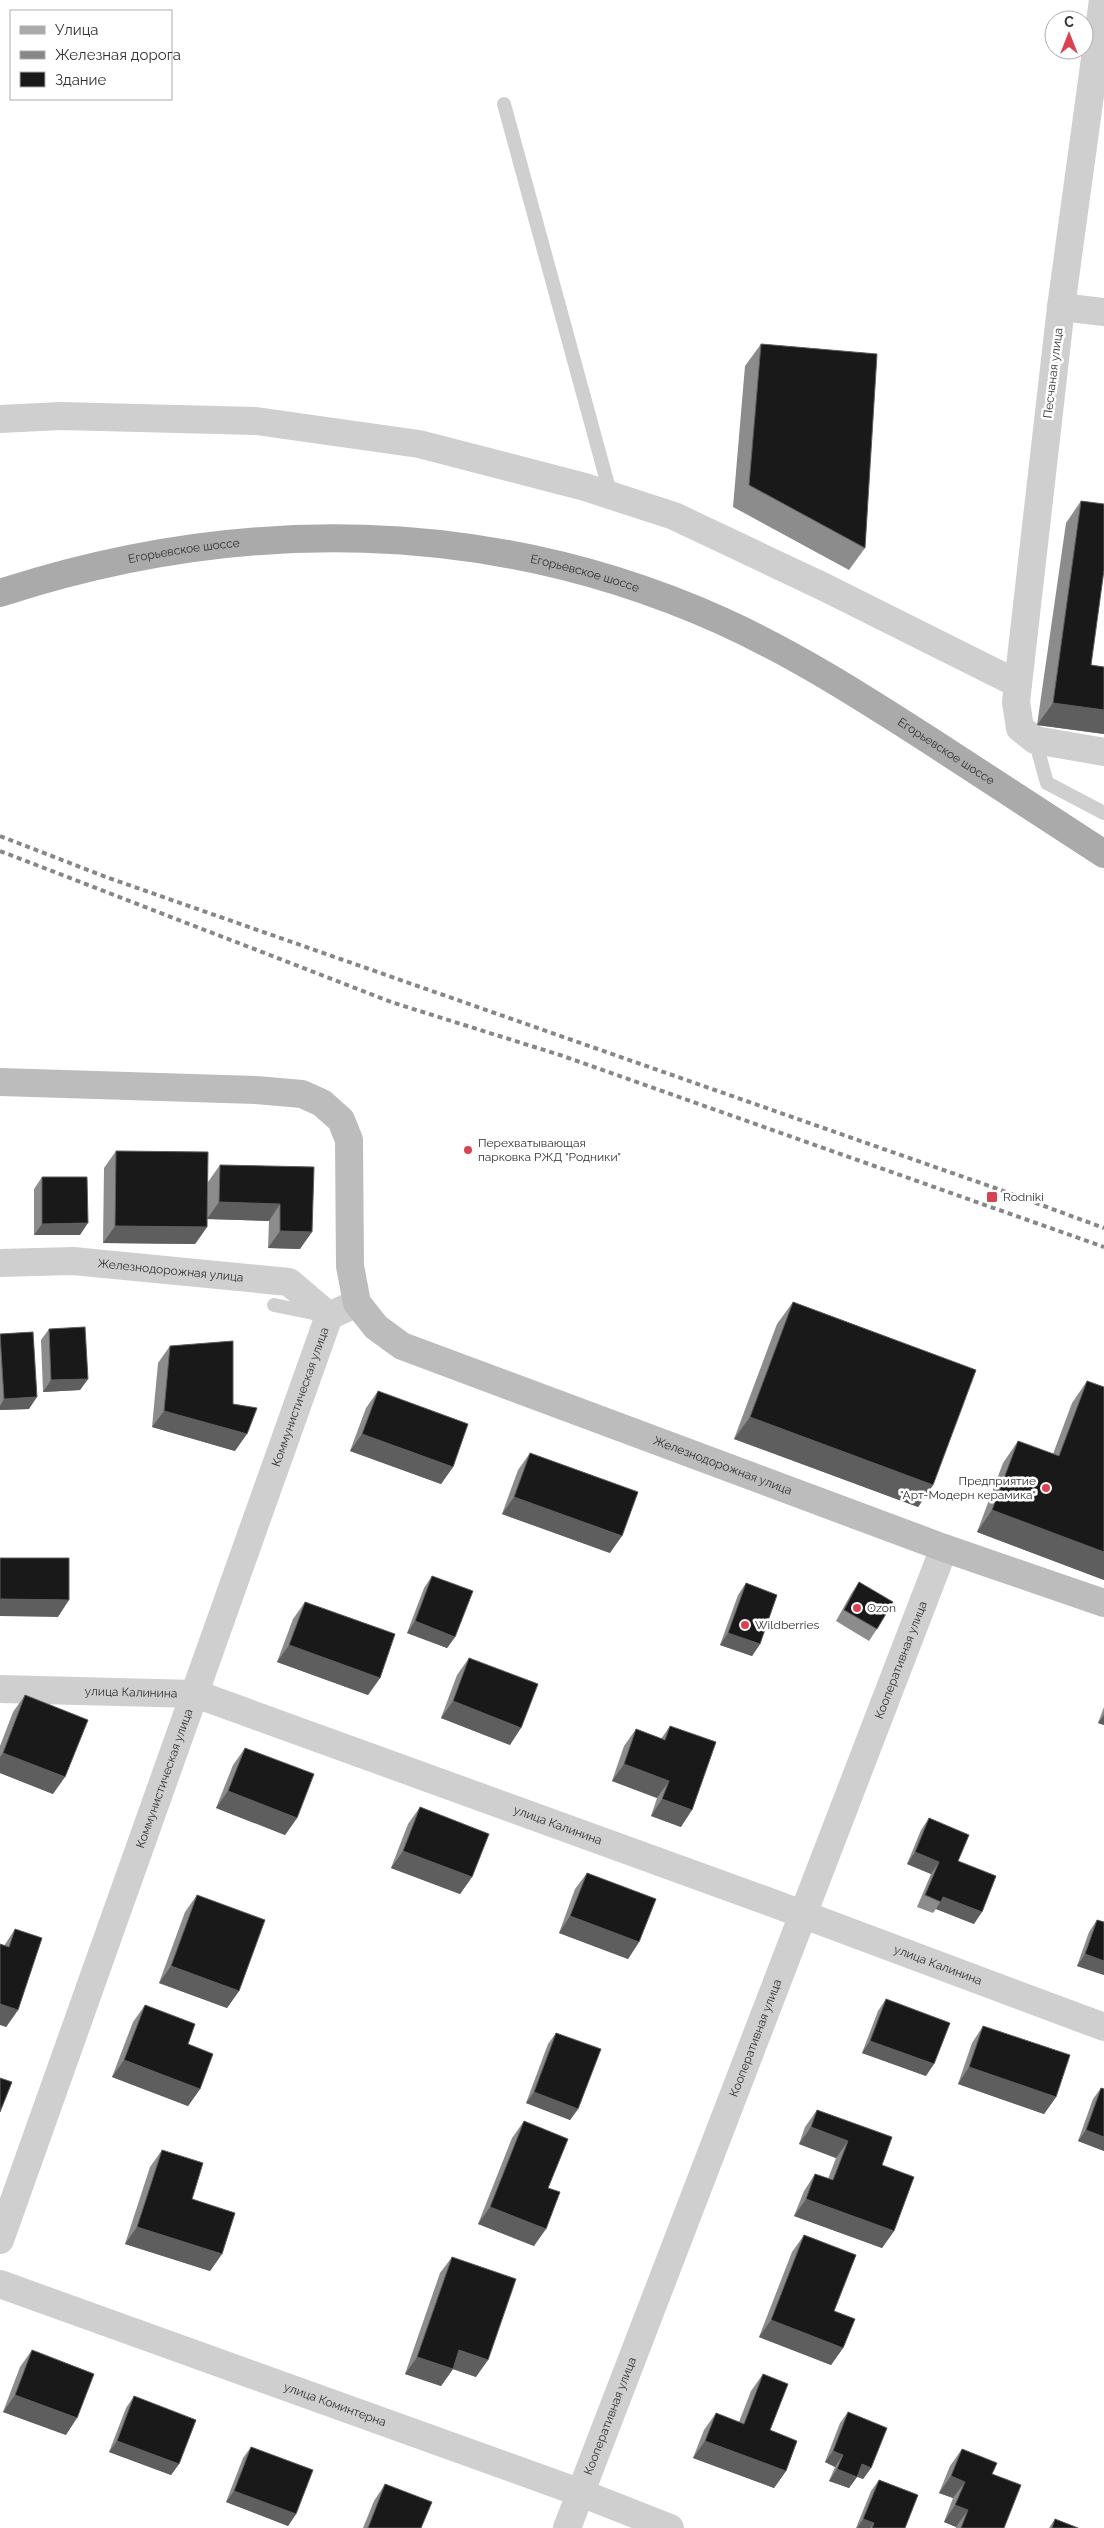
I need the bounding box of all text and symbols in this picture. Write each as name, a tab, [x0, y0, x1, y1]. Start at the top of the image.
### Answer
legend	[10, 10, 172, 100]
north arrow	[1044, 10, 1094, 60]
text: С	[1064, 14, 1074, 30]
text: Улица	[55, 21, 99, 39]
text: Железная дорога	[55, 46, 181, 64]
text: Здание	[55, 71, 107, 89]
street label: Песчаная улица	[1040, 327, 1066, 419]
street label: Егорьевское шоссе	[127, 536, 240, 566]
street label: Егорьевское шоссе	[529, 552, 641, 595]
street label: Егорьевское шоссе	[895, 715, 997, 788]
place label: Перехватывающая парковка РЖД "Родники"	[478, 1136, 621, 1164]
marker: Перехватывающая парковка РЖД "Родники"	[462, 1144, 474, 1156]
marker: Rodniki	[985, 1190, 999, 1204]
place label: Rodniki	[1003, 1190, 1044, 1204]
street label: Железнодорожная улица	[97, 1256, 244, 1285]
street label: Коммунистическая улица	[269, 1325, 331, 1468]
street label: Железнодорожная улица	[652, 1433, 794, 1498]
place label: Предприятие "Арт-Модерн керамика"	[900, 1474, 1036, 1502]
marker: Предприятие "Арт-Модерн керамика"	[1040, 1482, 1052, 1494]
street label: Кооперативная улица	[872, 1599, 930, 1721]
place label: Ozon	[867, 1601, 896, 1615]
marker: Ozon	[851, 1602, 863, 1614]
place label: Wildberries	[755, 1618, 819, 1632]
marker: Wildberries	[739, 1619, 751, 1631]
street label: улица Калинина	[84, 1684, 178, 1701]
street label: Коммунистическая улица	[133, 1707, 196, 1850]
street label: улица Калинина	[512, 1803, 604, 1848]
street label: улица Калинина	[892, 1942, 984, 1988]
street label: Кооперативная улица	[727, 1977, 784, 2099]
street label: Кооперативная улица	[581, 2355, 639, 2477]
street label: улица Коминтерна	[282, 2380, 388, 2429]

